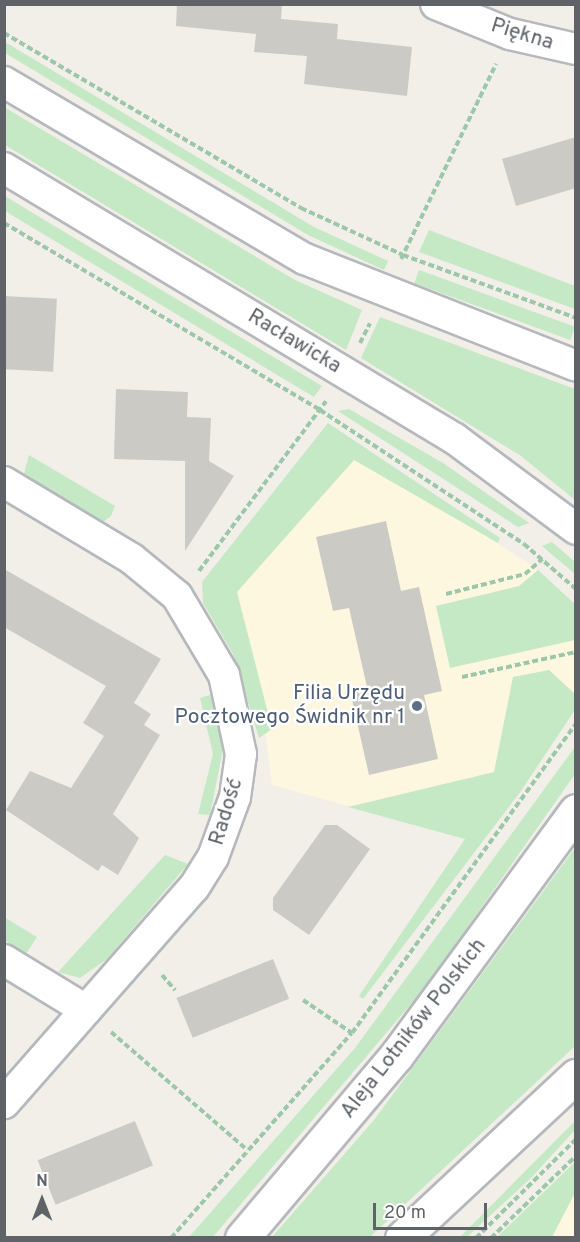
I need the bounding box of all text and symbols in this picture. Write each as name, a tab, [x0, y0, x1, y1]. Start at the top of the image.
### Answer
street label: Piękna	[488, 14, 556, 56]
street label: Racławicka	[243, 304, 345, 380]
place label: Filia Urzędu Pocztowego Świdnik nr 1	[174, 681, 405, 731]
marker: Filia Urzędu Pocztowego Świdnik nr 1	[410, 699, 424, 713]
street label: Radość	[205, 775, 249, 849]
street label: Aleja Lotników Polskich	[336, 934, 492, 1124]
north arrow	[12, 1170, 72, 1230]
text: N	[36, 1172, 48, 1192]
scale bar	[376, 1191, 490, 1229]
text: 20 m	[384, 1202, 426, 1225]

